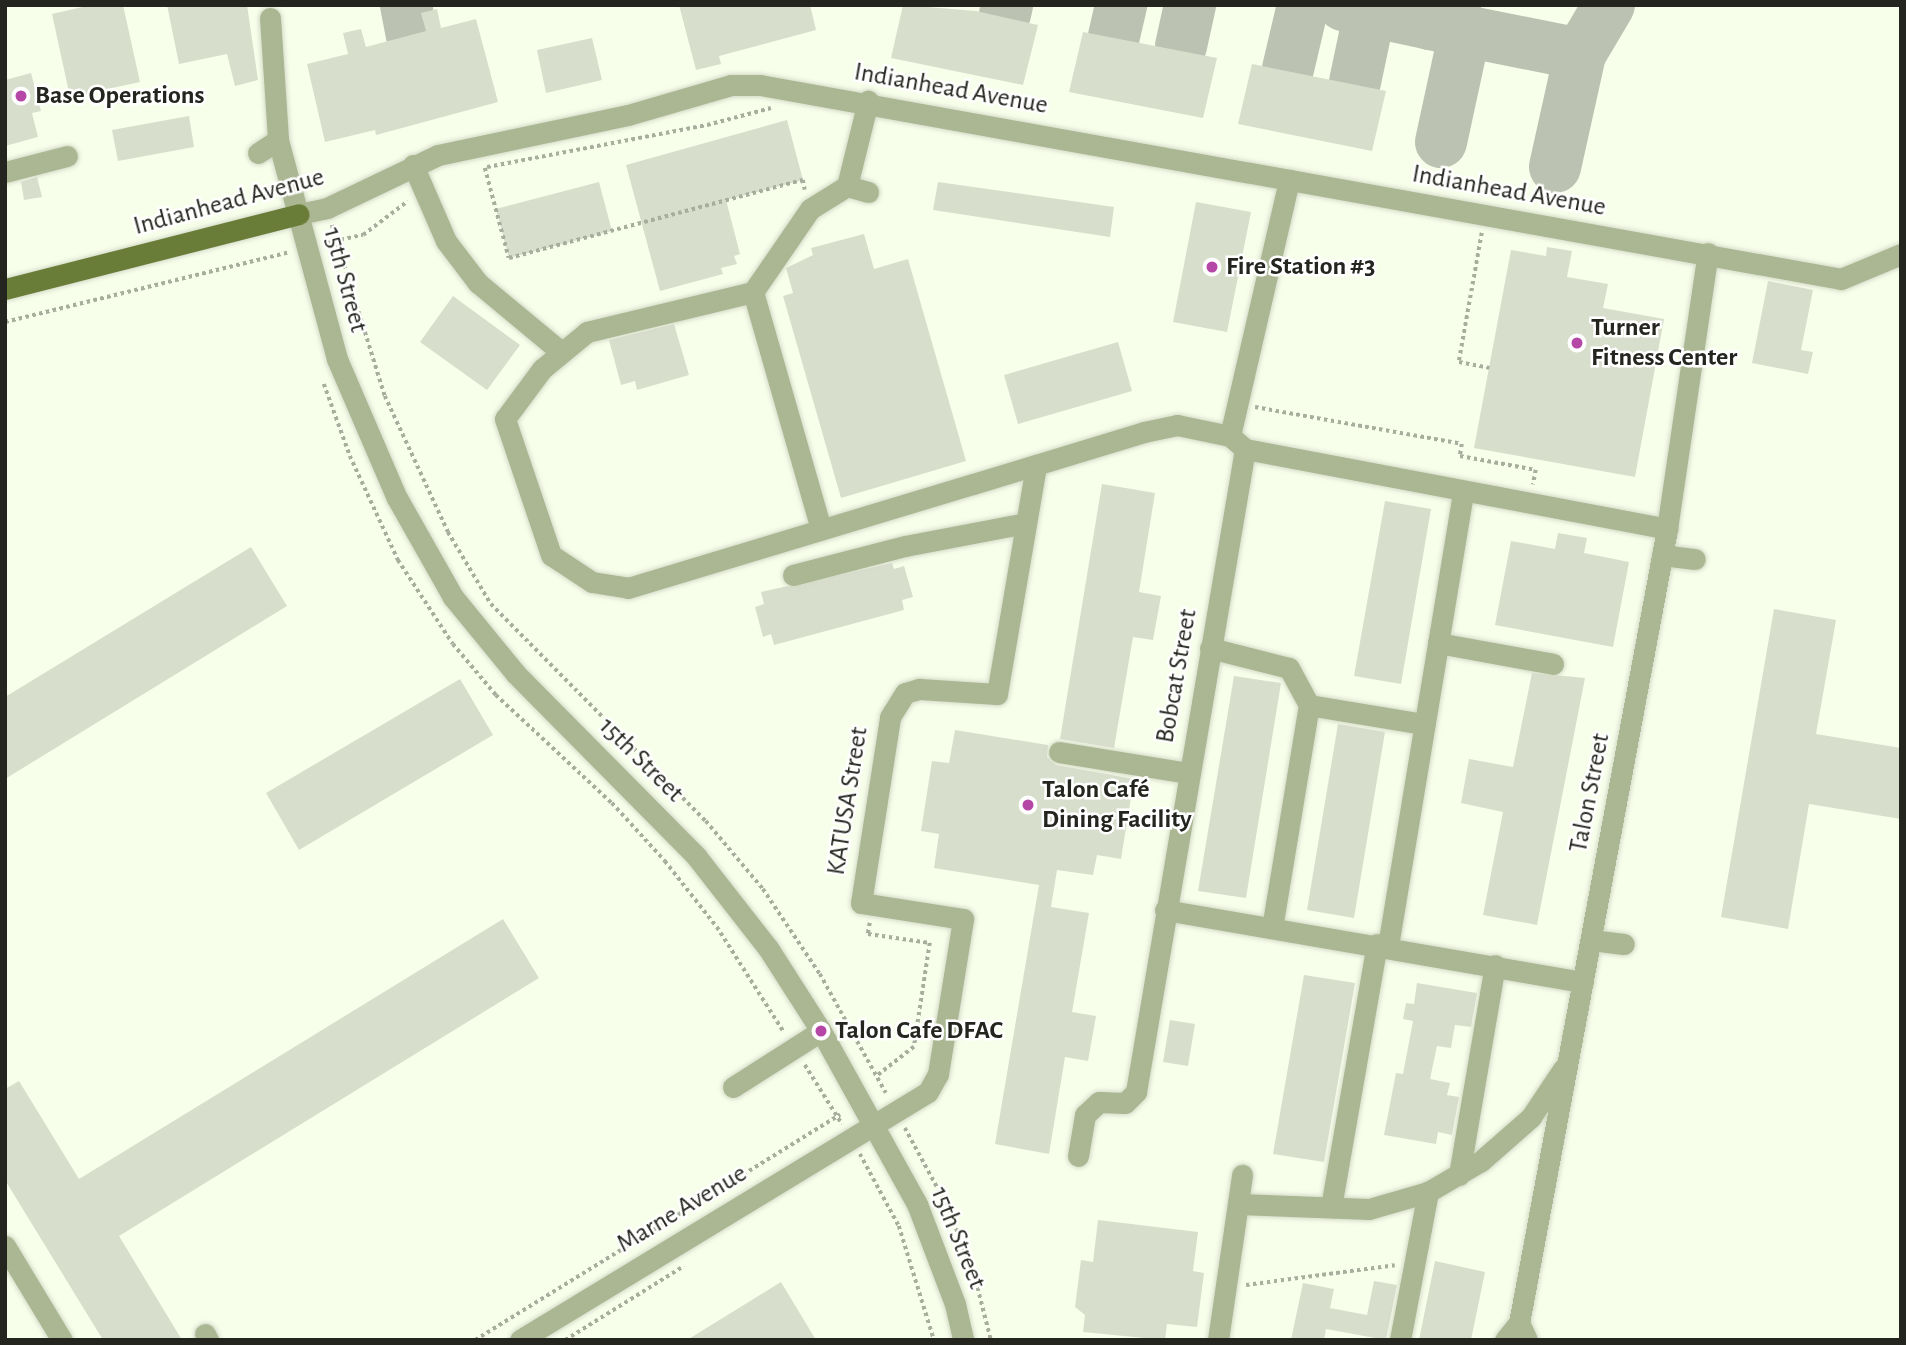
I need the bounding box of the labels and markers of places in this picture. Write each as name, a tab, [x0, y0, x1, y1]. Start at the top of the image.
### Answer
place label: Base Operations	[35, 80, 204, 112]
marker: Base Operations	[13, 88, 29, 104]
place label: Fire Station #3	[1226, 251, 1376, 283]
marker: Fire Station #3	[1204, 259, 1220, 275]
place label: Turner Fitness Center	[1591, 312, 1737, 374]
marker: Turner Fitness Center	[1569, 335, 1585, 351]
place label: Talon Café Dining Facility	[1042, 774, 1192, 836]
marker: Talon Café Dining Facility	[1020, 797, 1036, 813]
place label: Talon Cafe DFAC	[835, 1015, 1003, 1047]
marker: Talon Cafe DFAC	[813, 1023, 829, 1039]

